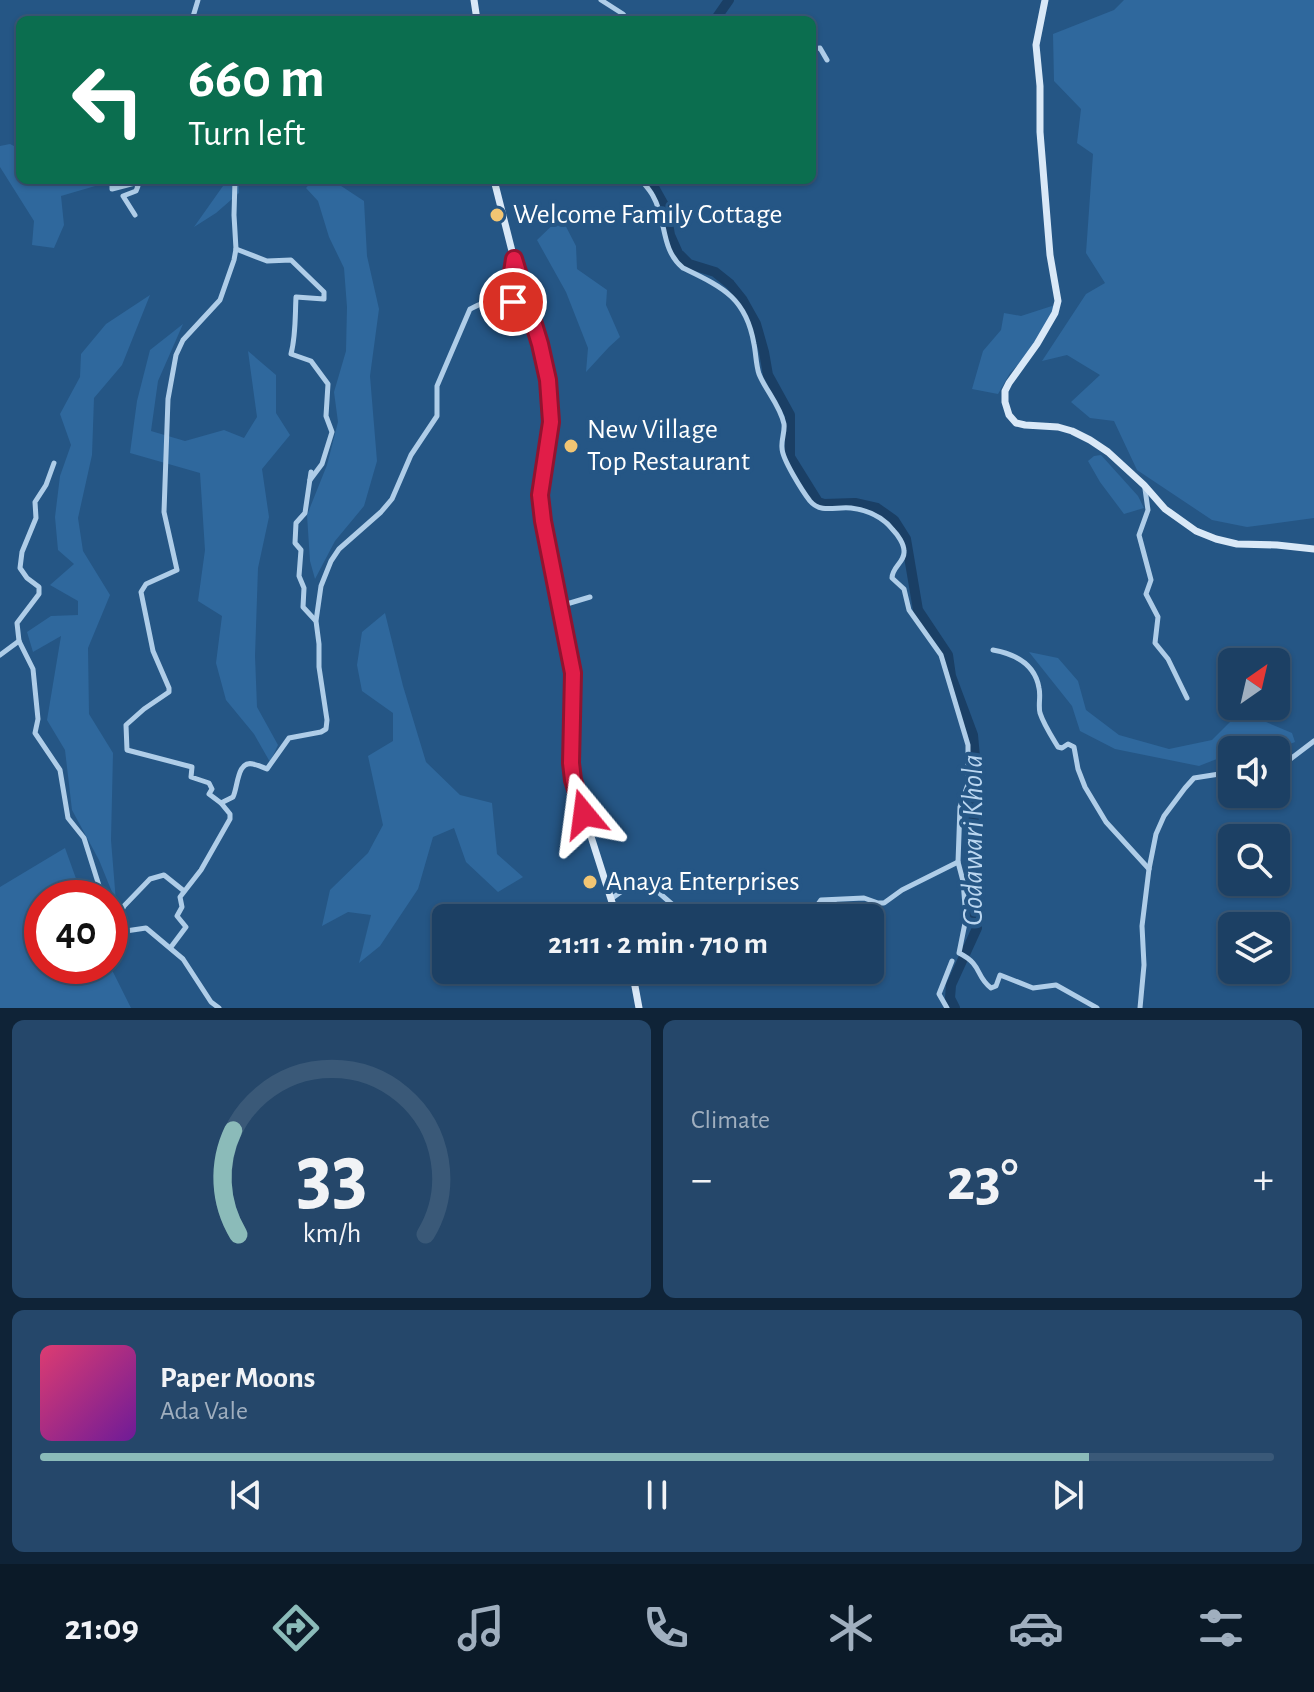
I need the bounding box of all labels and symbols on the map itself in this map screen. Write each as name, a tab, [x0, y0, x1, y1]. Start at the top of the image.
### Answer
place label: Welcome Family Cottage	[513, 201, 783, 229]
marker: Welcome Family Cottage	[488, 206, 506, 224]
pin	[479, 268, 547, 336]
place label: New Village Top Restaurant	[587, 416, 750, 476]
marker: New Village Top Restaurant	[562, 437, 580, 455]
north arrow	[1218, 648, 1290, 720]
water label: Godawari Khola	[958, 754, 988, 926]
position arrow	[542, 772, 626, 856]
place label: Anaya Enterprises	[606, 868, 800, 896]
marker: Anaya Enterprises	[581, 873, 599, 891]
speed limit sign: 40	[24, 880, 128, 984]

